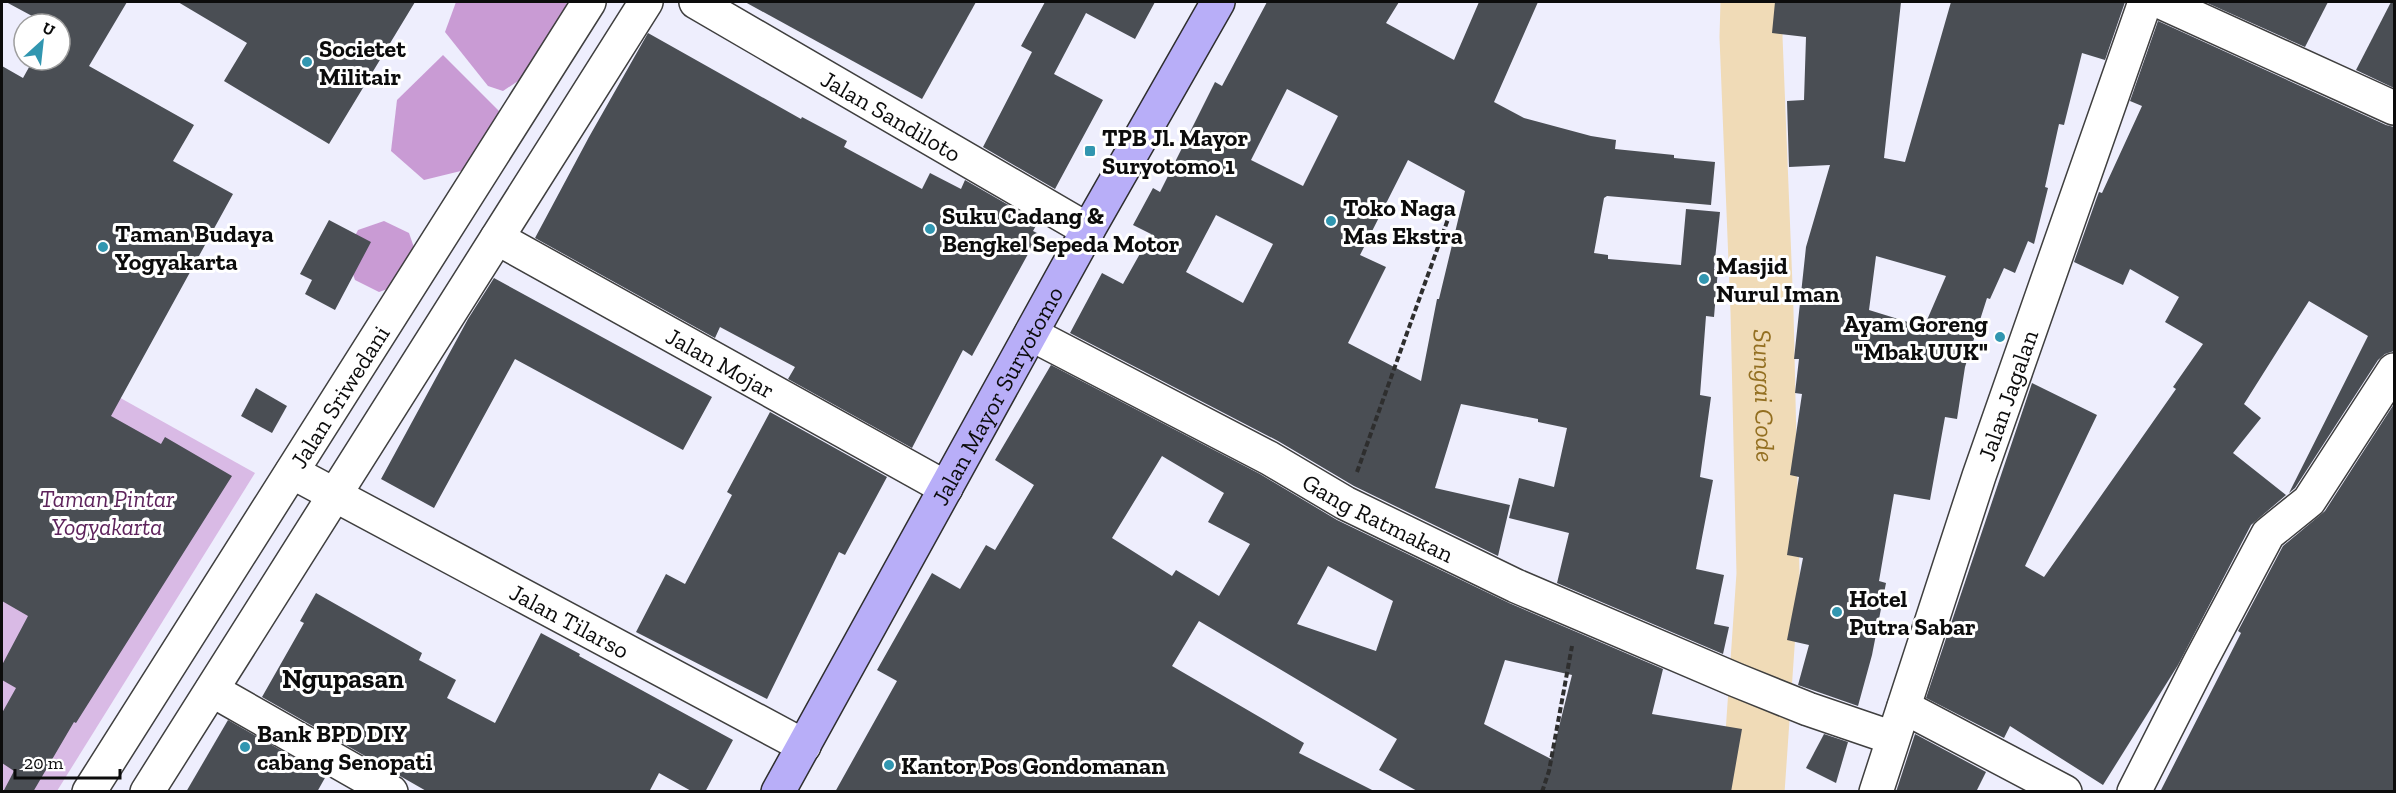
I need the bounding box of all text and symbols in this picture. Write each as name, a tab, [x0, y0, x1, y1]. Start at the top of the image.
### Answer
north arrow	[12, 12, 72, 72]
text: U	[39, 18, 58, 40]
place label: Societet Militair	[319, 34, 406, 91]
marker: Societet Militair	[300, 55, 314, 69]
street label: Jalan Sandiloto	[816, 64, 967, 168]
place label: TPB Jl. Mayor Suryotomo 1	[1102, 123, 1248, 180]
marker: TPB Jl. Mayor Suryotomo 1	[1083, 144, 1097, 158]
place label: Toko Naga Mas Ekstra	[1343, 193, 1463, 250]
place label: Suku Cadang & Bengkel Sepeda Motor	[942, 201, 1180, 258]
marker: Toko Naga Mas Ekstra	[1324, 214, 1338, 228]
place label: Taman Budaya Yogyakarta	[115, 219, 274, 276]
marker: Suku Cadang & Bengkel Sepeda Motor	[923, 222, 937, 236]
marker: Taman Budaya Yogyakarta	[96, 240, 110, 254]
place label: Masjid Nurul Iman	[1716, 251, 1839, 308]
marker: Masjid Nurul Iman	[1697, 272, 1711, 286]
street label: Jalan Mayor Suryotomo	[925, 281, 1069, 510]
place label: Ayam Goreng "Mbak UUK"	[1843, 309, 1988, 366]
street label: Jalan Sriwedani	[283, 320, 395, 473]
street label: Jalan Mojar	[661, 321, 780, 404]
street label: Jalan Jagalan	[1971, 325, 2044, 465]
water label: Sungai Code	[1746, 329, 1781, 463]
marker: Ayam Goreng "Mbak UUK"	[1993, 330, 2007, 344]
street label: Gang Ratmakan	[1297, 467, 1459, 568]
park label: Taman Pintar Yogyakarta	[40, 484, 175, 541]
street label: Jalan Tilarso	[505, 577, 634, 664]
place label: Hotel Putra Sabar	[1849, 584, 1976, 641]
marker: Hotel Putra Sabar	[1830, 605, 1844, 619]
district label: Ngupasan	[282, 663, 404, 695]
place label: Bank BPD DIY cabang Senopati	[257, 719, 433, 776]
marker: Bank BPD DIY cabang Senopati	[238, 740, 252, 754]
scale bar	[15, 742, 120, 780]
place label: Kantor Pos Gondomanan	[901, 751, 1165, 780]
text: 20 m	[24, 752, 64, 774]
marker: Kantor Pos Gondomanan	[882, 758, 896, 772]

